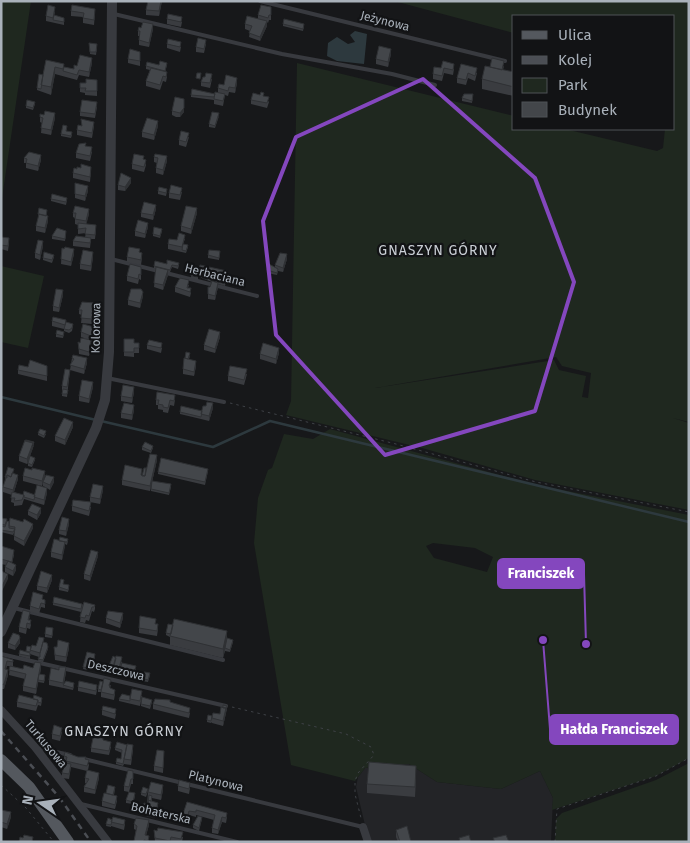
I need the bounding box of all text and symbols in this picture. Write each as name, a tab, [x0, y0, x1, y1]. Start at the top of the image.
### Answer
street label: Jeżynowa	[359, 8, 411, 34]
legend	[512, 15, 675, 130]
text: Ulica	[558, 26, 592, 44]
text: Kolej	[558, 51, 592, 69]
text: Park	[558, 76, 588, 94]
text: Budynek	[558, 101, 617, 119]
district label: GNASZYN GÓRNY	[378, 241, 498, 259]
street label: Herbaciana	[183, 261, 247, 289]
street label: Kolorowa	[89, 303, 103, 353]
callout: Franciszek	[498, 559, 584, 588]
text: Franciszek	[508, 565, 574, 582]
street label: Deszczowa	[86, 657, 146, 683]
callout: Hałda Franciszek	[550, 715, 678, 744]
street label: Turkusowa	[22, 717, 70, 771]
text: Hałda Franciszek	[560, 721, 668, 738]
district label: GNASZYN GÓRNY	[64, 722, 184, 740]
street label: Platynowa	[187, 767, 245, 795]
north arrow	[15, 778, 65, 828]
text: N	[18, 794, 37, 807]
street label: Bohaterska	[130, 799, 192, 827]

